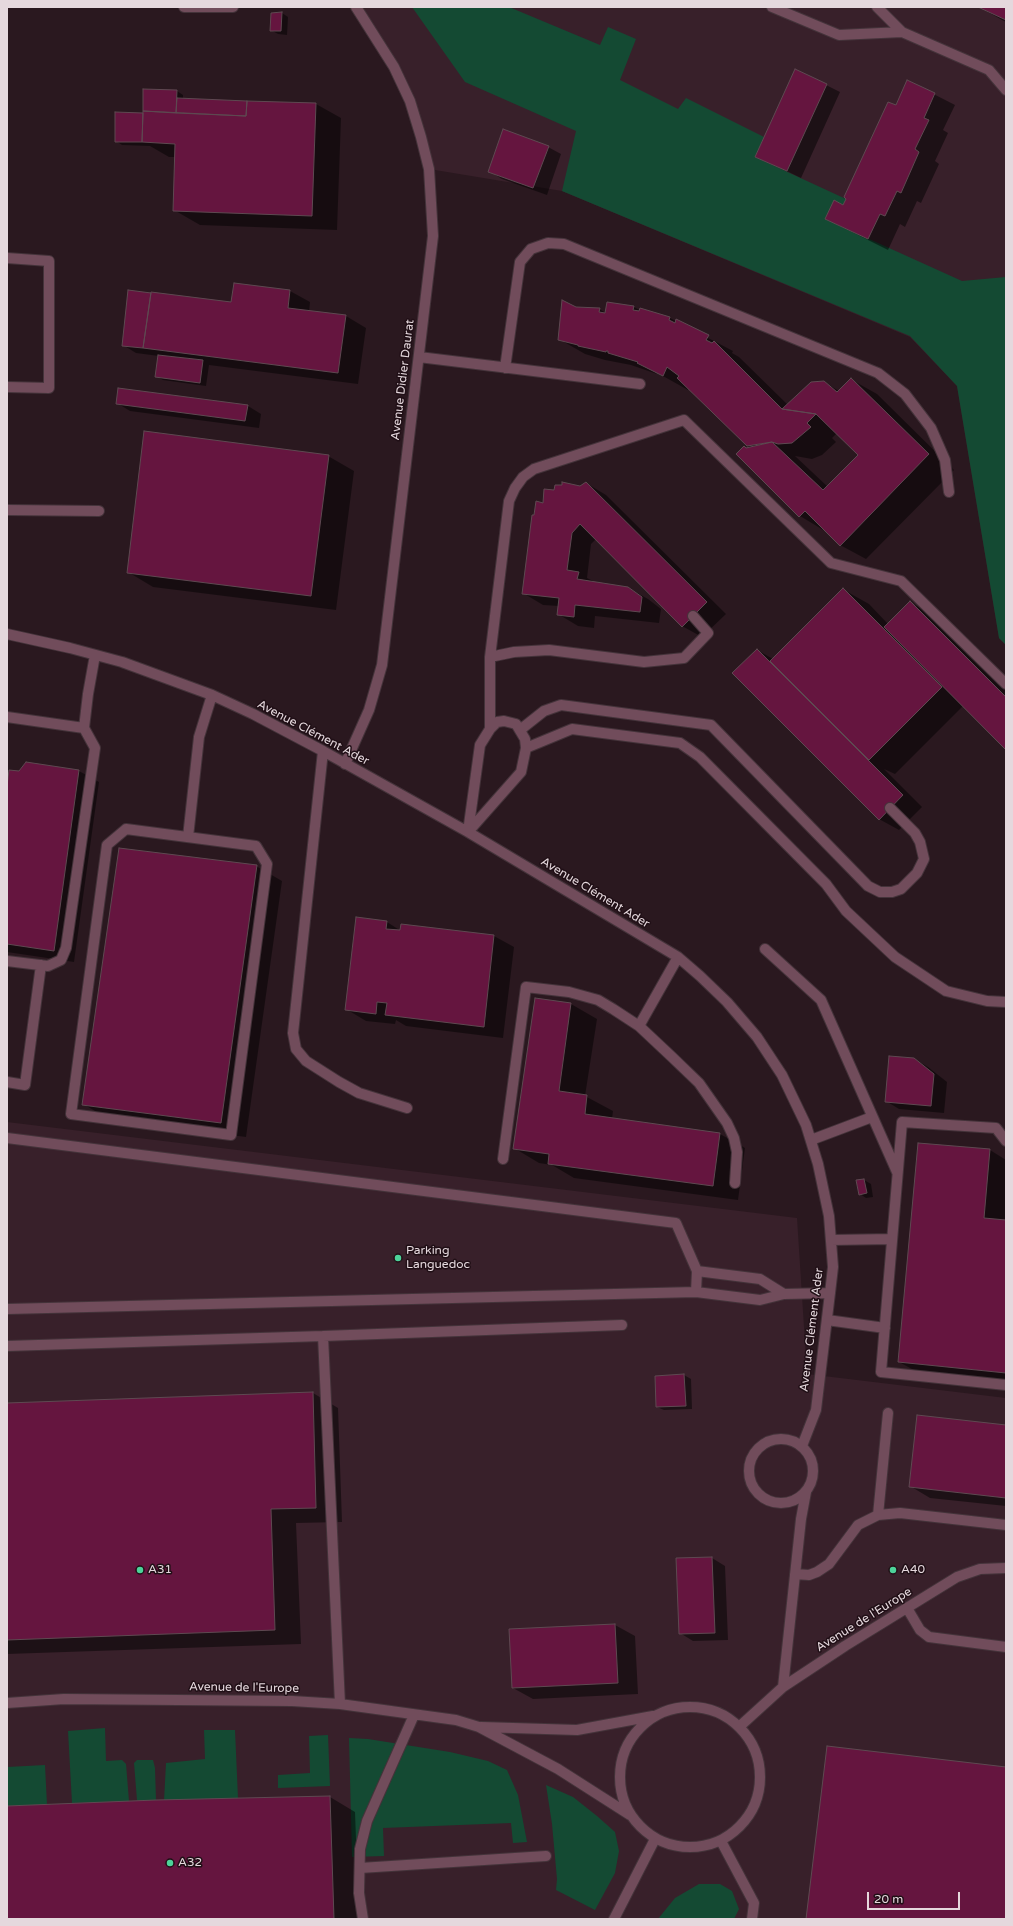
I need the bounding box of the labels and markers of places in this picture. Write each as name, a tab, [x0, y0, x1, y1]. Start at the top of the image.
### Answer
place label: Parking Languedoc	[406, 1244, 470, 1272]
marker: Parking Languedoc	[393, 1253, 403, 1263]
place label: A31	[148, 1563, 172, 1577]
place label: A40	[901, 1563, 925, 1577]
marker: A31	[135, 1565, 145, 1575]
marker: A40	[888, 1565, 898, 1575]
place label: A32	[178, 1856, 202, 1870]
marker: A32	[165, 1858, 175, 1868]

